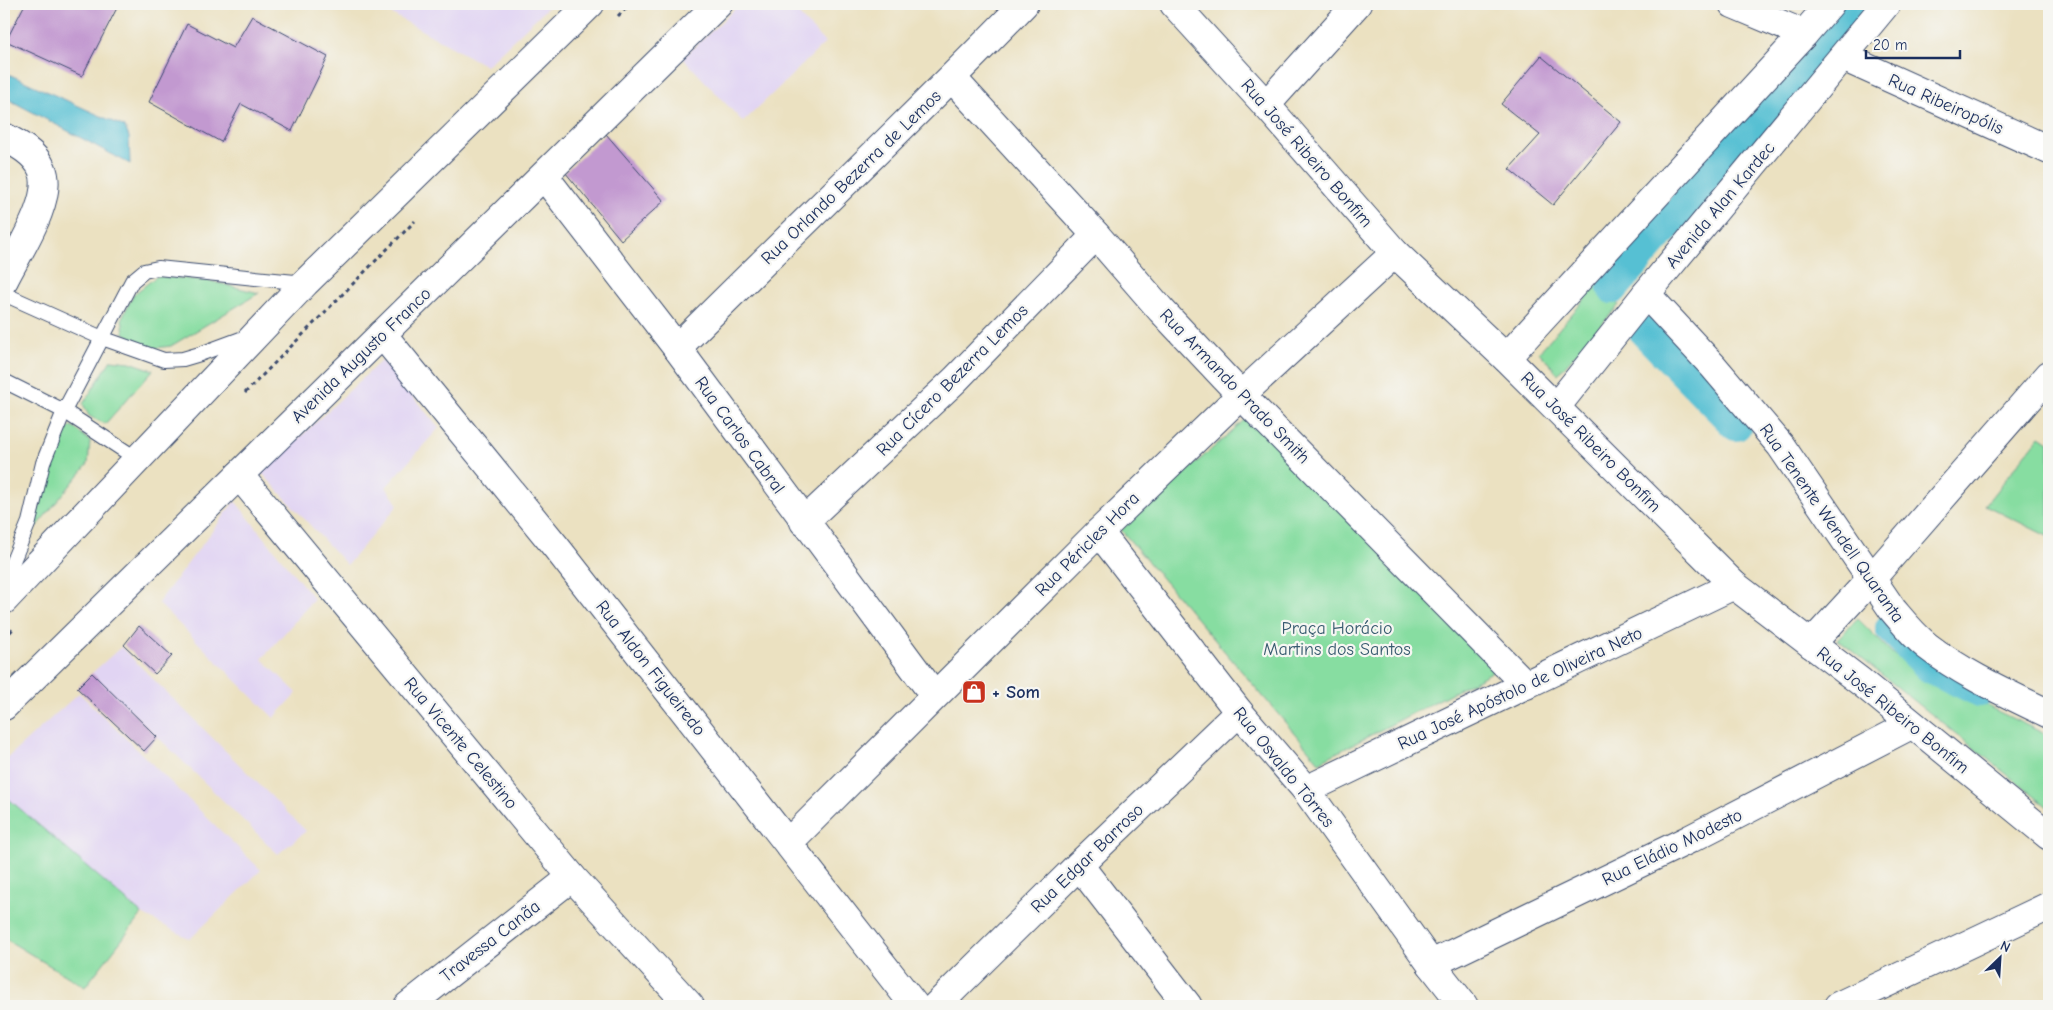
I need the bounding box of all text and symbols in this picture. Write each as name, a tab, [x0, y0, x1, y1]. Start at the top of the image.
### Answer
scale bar	[1866, 28, 1959, 60]
text: 20 m	[1873, 36, 1907, 54]
street label: Rua Ribeiropólis	[1885, 70, 2007, 139]
street label: Rua José Ribeiro Bonfim	[1236, 75, 1377, 232]
street label: Rua Orlando Bezerra de Lemos	[757, 86, 946, 269]
street label: Avenida Alan Kardec	[1661, 138, 1780, 273]
street label: Avenida Augusto Franco	[287, 283, 436, 428]
street label: Rua Cícero Bezerra Lemos	[872, 300, 1033, 461]
street label: Rua Armando Prado Smith	[1155, 305, 1314, 468]
street label: Rua José Ribeiro Bonfim	[1516, 368, 1665, 517]
street label: Rua Carlos Cabral	[690, 373, 789, 498]
street label: Rua Tenente Wendell Quaranta	[1755, 420, 1908, 627]
street label: Rua Péricles Hora	[1031, 488, 1144, 601]
street label: Rua Aldon Figueiredo	[591, 596, 710, 740]
park label: Praça Horácio Martins dos Santos	[1263, 618, 1411, 660]
street label: Rua José Apóstolo de Oliveira Neto	[1395, 622, 1646, 754]
street label: Rua José Ribeiro Bonfim	[1812, 642, 1973, 778]
street label: Rua Vicente Celestino	[399, 673, 522, 813]
shop icon: + Som	[961, 679, 987, 705]
place label: + Som	[992, 682, 1040, 703]
street label: Rua Osvaldo Tôrres	[1229, 703, 1339, 832]
street label: Rua Edgar Barroso	[1027, 799, 1148, 917]
street label: Rua Eládio Modesto	[1599, 804, 1746, 890]
street label: Travessa Canãa	[436, 896, 544, 987]
north arrow	[1976, 932, 2026, 982]
text: N	[1998, 937, 2013, 956]

